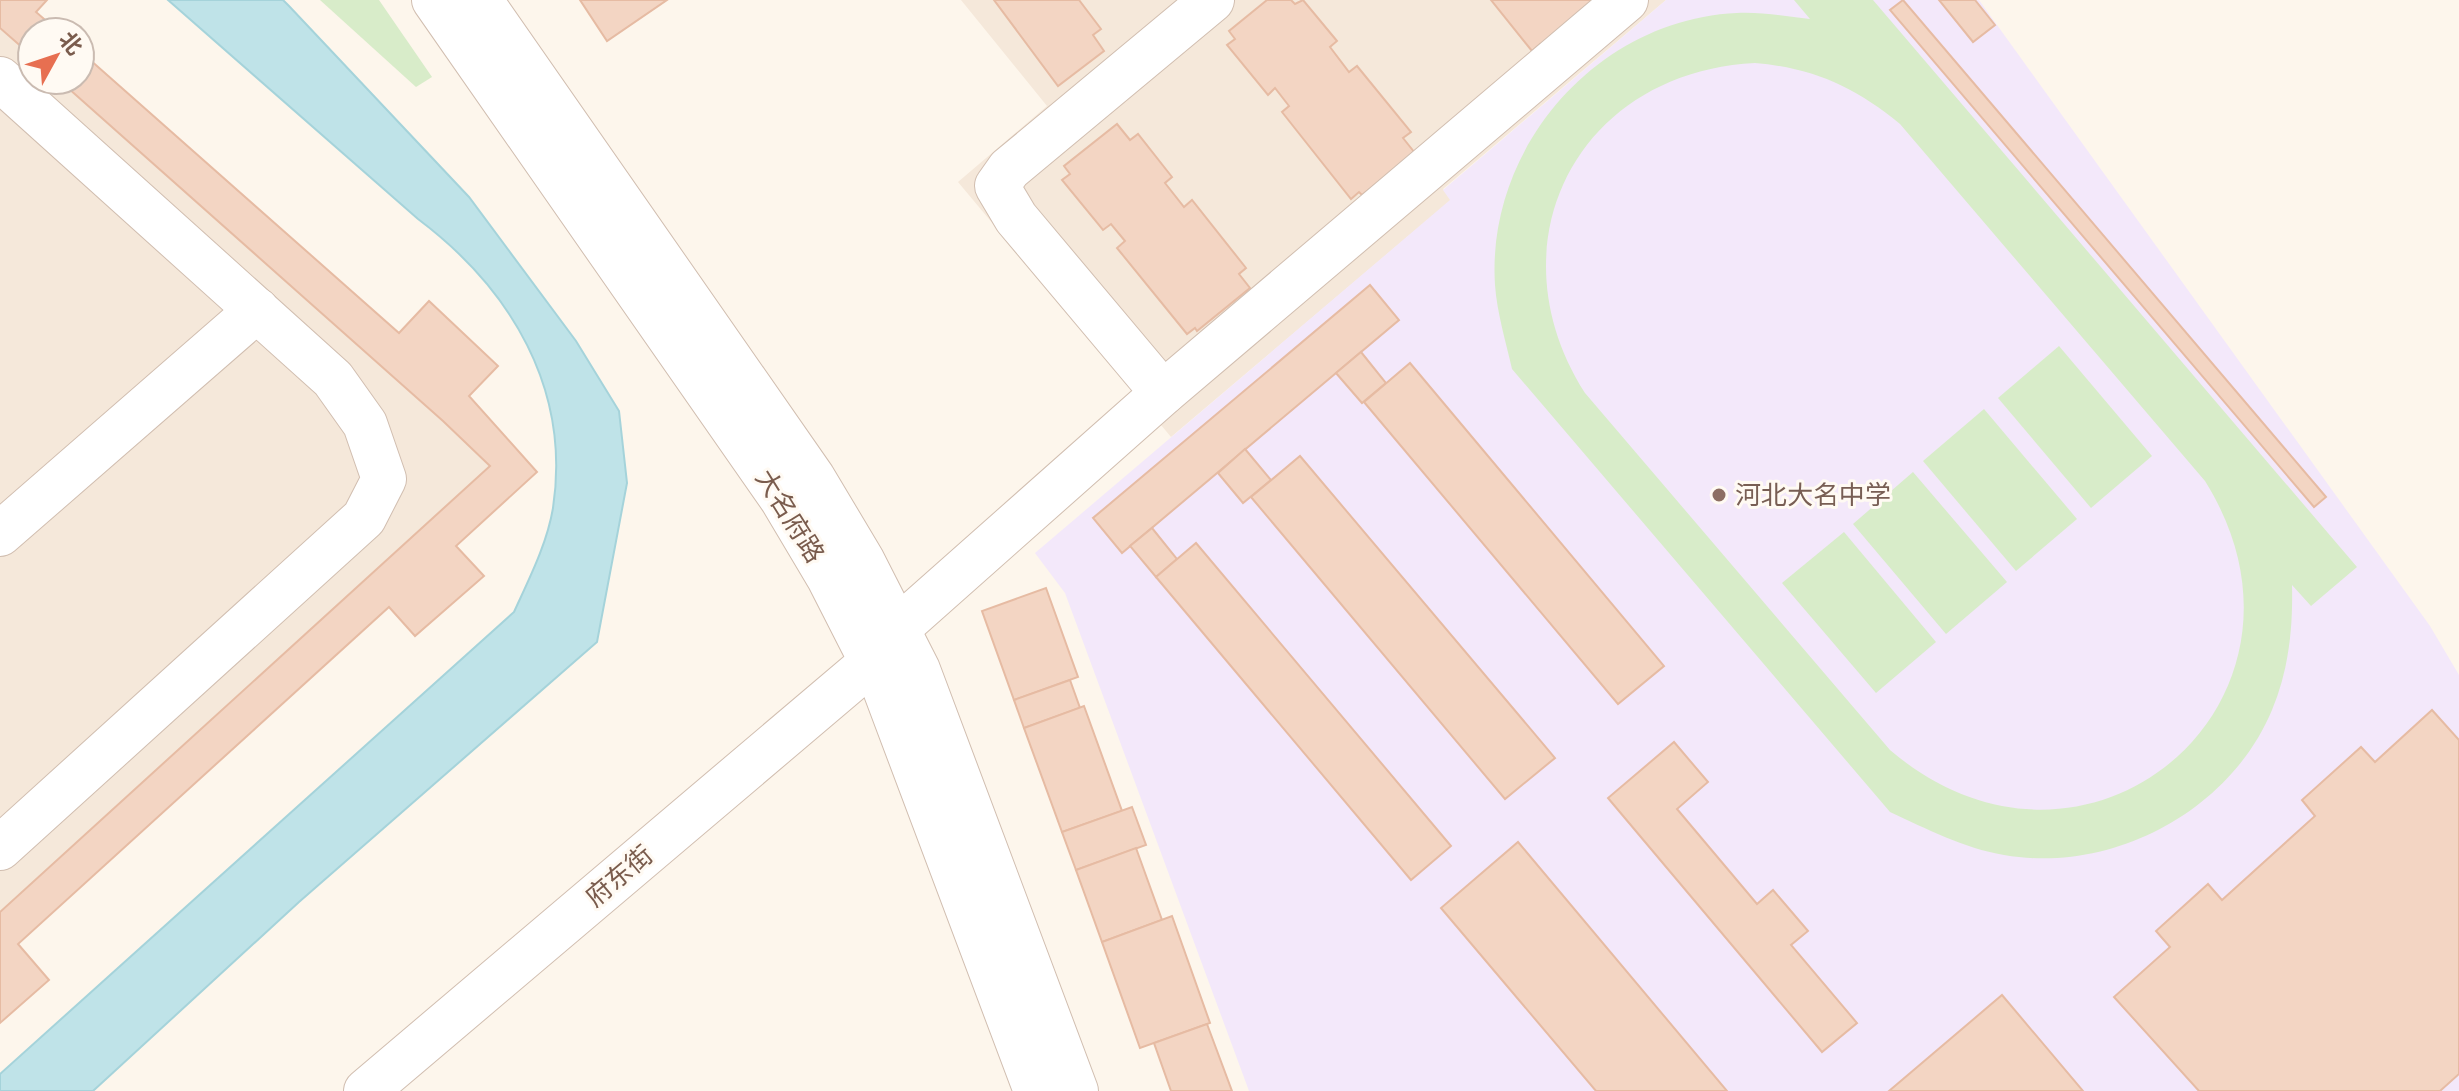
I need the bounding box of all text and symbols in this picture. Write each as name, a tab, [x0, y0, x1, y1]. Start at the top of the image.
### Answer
north arrow	[16, 16, 96, 96]
text: 北	[54, 26, 89, 61]
street label: 大名府路	[748, 463, 832, 569]
place label: 河北大名中学	[1735, 478, 1891, 512]
marker: 河北大名中学	[1710, 486, 1728, 504]
street label: 府东街	[578, 838, 660, 914]

